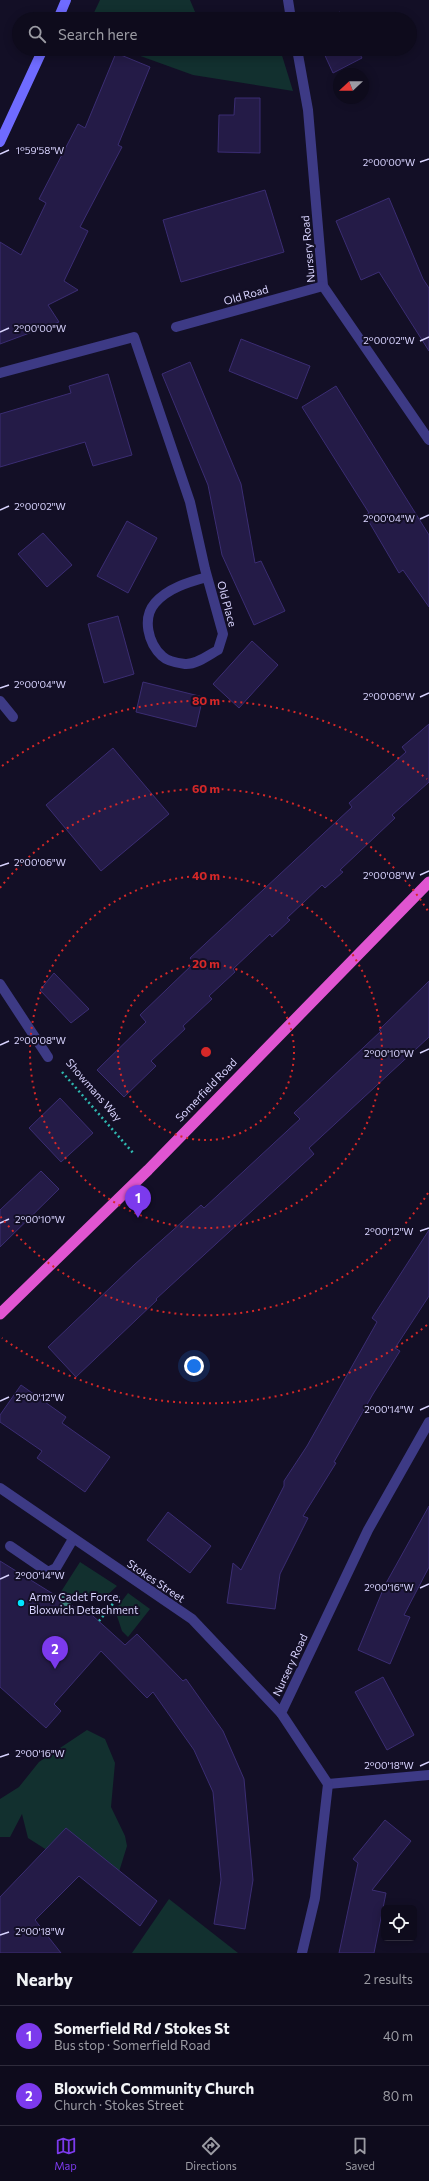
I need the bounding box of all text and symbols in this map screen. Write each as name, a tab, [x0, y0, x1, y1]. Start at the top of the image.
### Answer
search box	[12, 12, 417, 56]
icon: search	[26, 23, 48, 45]
text: Search here	[58, 25, 137, 43]
north arrow	[333, 68, 369, 104]
text: 1°59'58"W	[16, 144, 64, 156]
text: 2°00'00"W	[363, 156, 415, 168]
street label: Nursery Road	[298, 215, 317, 283]
street label: Old Road	[222, 282, 270, 307]
text: 2°00'00"W	[14, 322, 66, 334]
text: 2°00'02"W	[363, 334, 415, 346]
text: 2°00'02"W	[14, 500, 66, 512]
text: 2°00'04"W	[363, 512, 415, 524]
street label: Old Place	[215, 580, 240, 628]
text: 2°00'04"W	[14, 678, 66, 690]
text: 2°00'06"W	[363, 690, 415, 702]
text: 80 m	[192, 693, 220, 707]
text: 60 m	[192, 781, 220, 795]
text: 2°00'06"W	[14, 856, 66, 868]
text: 40 m	[192, 868, 220, 882]
text: 2°00'08"W	[363, 869, 415, 881]
text: 20 m	[192, 956, 220, 970]
text: 2°00'08"W	[14, 1034, 66, 1046]
centre of rings	[199, 1045, 213, 1059]
text: 2°00'10"W	[364, 1047, 414, 1059]
street label: Somerfield Road	[172, 1055, 239, 1124]
street label: Showmans Way	[64, 1056, 125, 1124]
pin: 1	[125, 1185, 151, 1218]
text: 2°00'10"W	[15, 1213, 65, 1225]
text: 2°00'12"W	[364, 1225, 414, 1237]
your location	[184, 1356, 204, 1376]
text: 2°00'12"W	[15, 1391, 65, 1403]
text: 2°00'14"W	[364, 1403, 414, 1415]
street label: Stokes Street	[125, 1556, 188, 1605]
text: 2°00'14"W	[15, 1569, 65, 1581]
text: 2°00'16"W	[364, 1581, 414, 1593]
place label: Army Cadet Force, Bloxwich Detachment	[29, 1590, 139, 1616]
marker: Army Cadet Force, Bloxwich Detachment	[16, 1598, 26, 1608]
street label: Nursery Road	[269, 1632, 310, 1698]
pin: 2	[42, 1636, 68, 1669]
text: 2°00'16"W	[15, 1747, 65, 1759]
text: 2°00'18"W	[364, 1759, 414, 1771]
map controls	[381, 1905, 417, 1941]
button: locate	[381, 1905, 417, 1941]
text: 2°00'18"W	[15, 1925, 65, 1937]
text: Nearby	[16, 1969, 73, 1990]
text: 2 results	[364, 1971, 413, 1987]
text: Somerfield Rd / Stokes St	[54, 2019, 230, 2037]
text: 1	[26, 2028, 32, 2044]
text: 40 m	[383, 2028, 413, 2044]
text: Bus stop · Somerfield Road	[54, 2037, 210, 2053]
text: Bloxwich Community Church	[54, 2079, 254, 2097]
text: 2	[25, 2088, 33, 2104]
text: 80 m	[383, 2088, 413, 2104]
text: Church · Stokes Street	[54, 2097, 184, 2113]
tab: Map	[54, 2135, 77, 2172]
tab: Directions	[185, 2135, 237, 2172]
tab: Saved	[345, 2135, 375, 2172]

